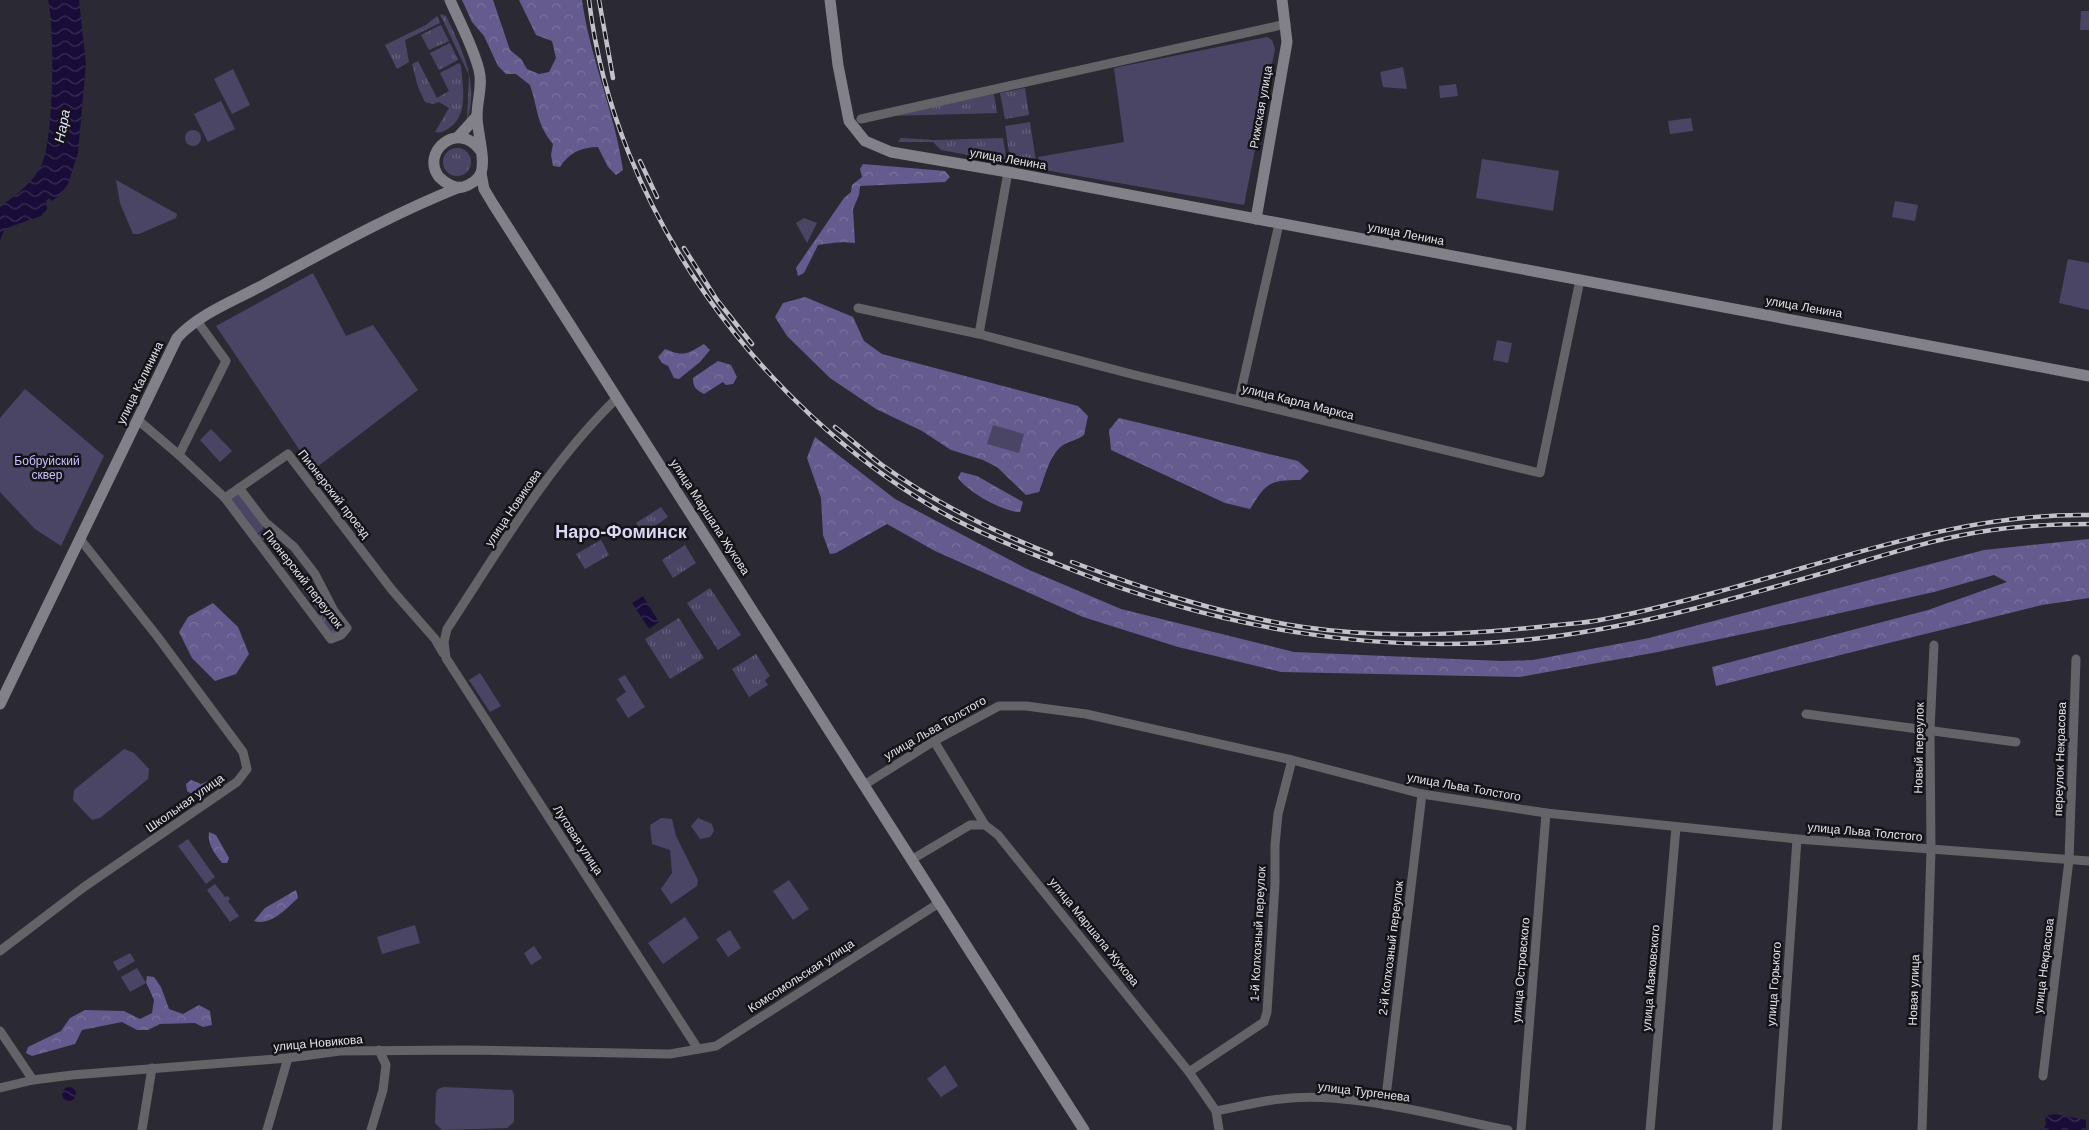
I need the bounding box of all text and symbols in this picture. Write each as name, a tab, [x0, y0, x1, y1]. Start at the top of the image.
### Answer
street label: Рижская улица	[1247, 64, 1275, 149]
water label: Нара	[51, 108, 73, 144]
street label: улица Ленина	[969, 145, 1048, 173]
street label: улица Ленина	[1367, 220, 1446, 248]
street label: улица Ленина	[1765, 293, 1844, 321]
street label: улица Калинина	[114, 339, 166, 427]
street label: улица Карла Маркса	[1241, 381, 1356, 423]
street label: Пионерский проезд	[295, 447, 373, 541]
park label: Бобруйский сквер	[14, 454, 80, 482]
street label: улица Маршала Жукова	[667, 457, 753, 578]
street label: улица Новикова	[482, 467, 544, 549]
district label: Наро-Фоминск	[555, 522, 688, 542]
street label: Пионерский переулок	[260, 527, 346, 632]
street label: улица Льва Толстого	[882, 693, 989, 763]
street label: Новый переулок	[1911, 701, 1927, 794]
street label: переулок Некрасова	[2051, 701, 2069, 816]
street label: улица Льва Толстого	[1406, 770, 1522, 804]
street label: Школьная улица	[143, 771, 227, 835]
street label: Луговая улица	[550, 802, 606, 878]
street label: улица Льва Толстого	[1807, 820, 1923, 844]
street label: 1-й Колхозный переулок	[1247, 865, 1269, 1002]
street label: улица Маршала Жукова	[1046, 875, 1142, 989]
street label: 2-й Колхозный переулок	[1376, 879, 1406, 1016]
street label: улица Островского	[1509, 916, 1533, 1023]
street label: улица Некрасова	[2031, 917, 2057, 1014]
street label: улица Маяковского	[1639, 924, 1663, 1032]
street label: Комсомольская улица	[745, 936, 857, 1016]
street label: улица Горького	[1764, 941, 1784, 1027]
street label: Новая улица	[1906, 954, 1922, 1026]
street label: улица Новикова	[273, 1032, 364, 1054]
street label: улица Тургенева	[1317, 1079, 1411, 1105]

